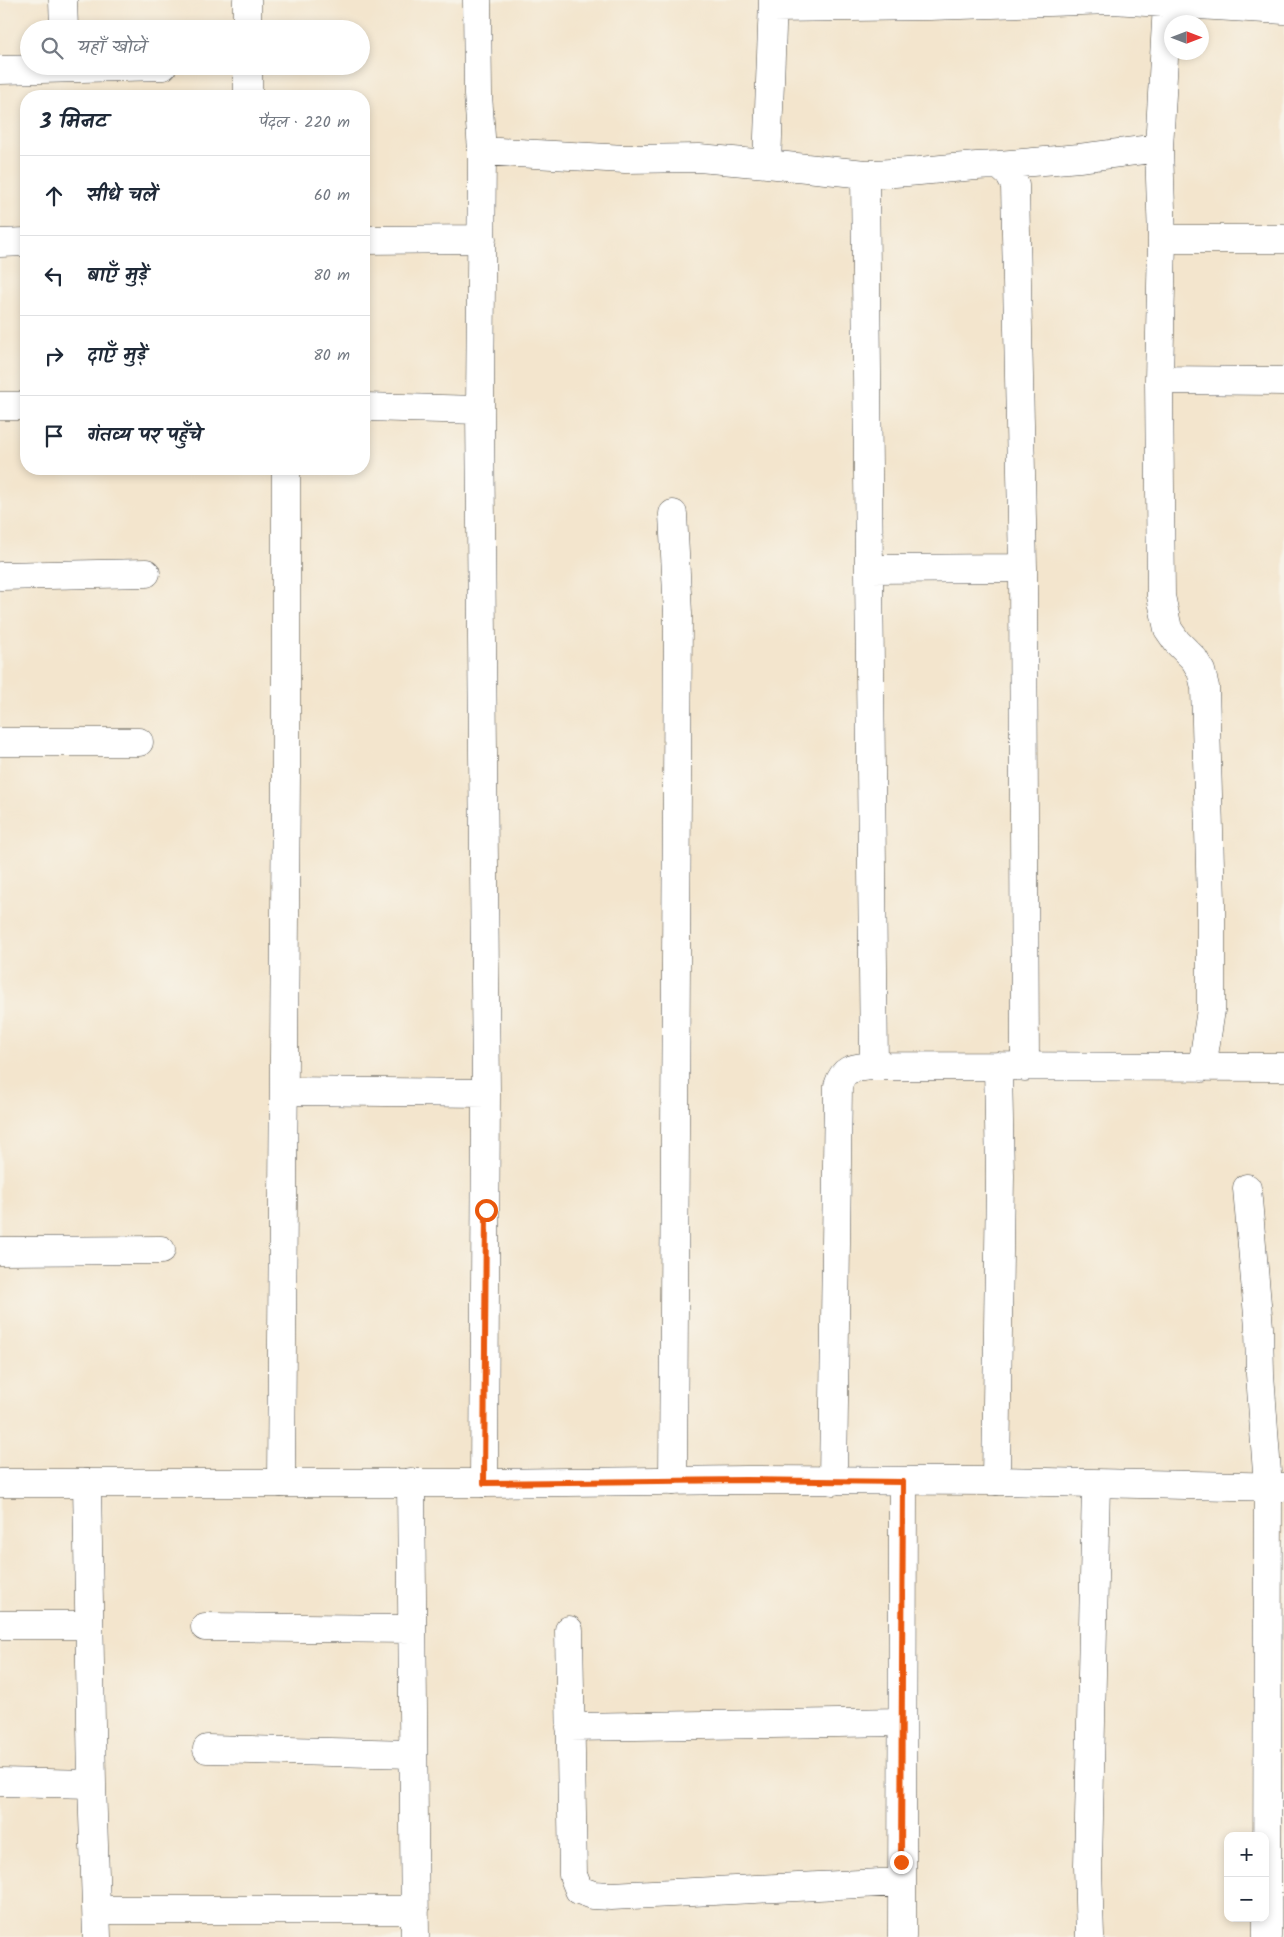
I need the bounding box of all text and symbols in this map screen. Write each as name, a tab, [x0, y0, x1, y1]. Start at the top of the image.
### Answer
north arrow	[1164, 15, 1209, 60]
search box	[20, 20, 370, 75]
text: यहाँ खोजें	[78, 33, 147, 63]
icon: search	[38, 34, 66, 62]
text: 3 मिनट	[40, 106, 107, 139]
text: पैदल · 220 m	[259, 110, 350, 135]
text: सीधे चलें	[87, 181, 157, 211]
icon: ahead	[40, 182, 68, 210]
text: 60 m	[314, 183, 350, 208]
text: बाएँ मुड़ें	[87, 261, 148, 291]
icon: left	[40, 262, 68, 290]
text: 80 m	[313, 263, 350, 288]
text: दाएँ मुड़ें	[87, 341, 146, 371]
icon: right	[40, 342, 68, 370]
text: 80 m	[313, 343, 350, 368]
text: गंतव्य पर पहुँचे	[87, 421, 202, 451]
icon: arrive	[40, 422, 68, 450]
route start	[475, 1199, 498, 1222]
map controls	[1224, 1832, 1269, 1922]
button: +	[1224, 1832, 1269, 1877]
route end	[890, 1851, 913, 1874]
button: −	[1224, 1877, 1269, 1922]

